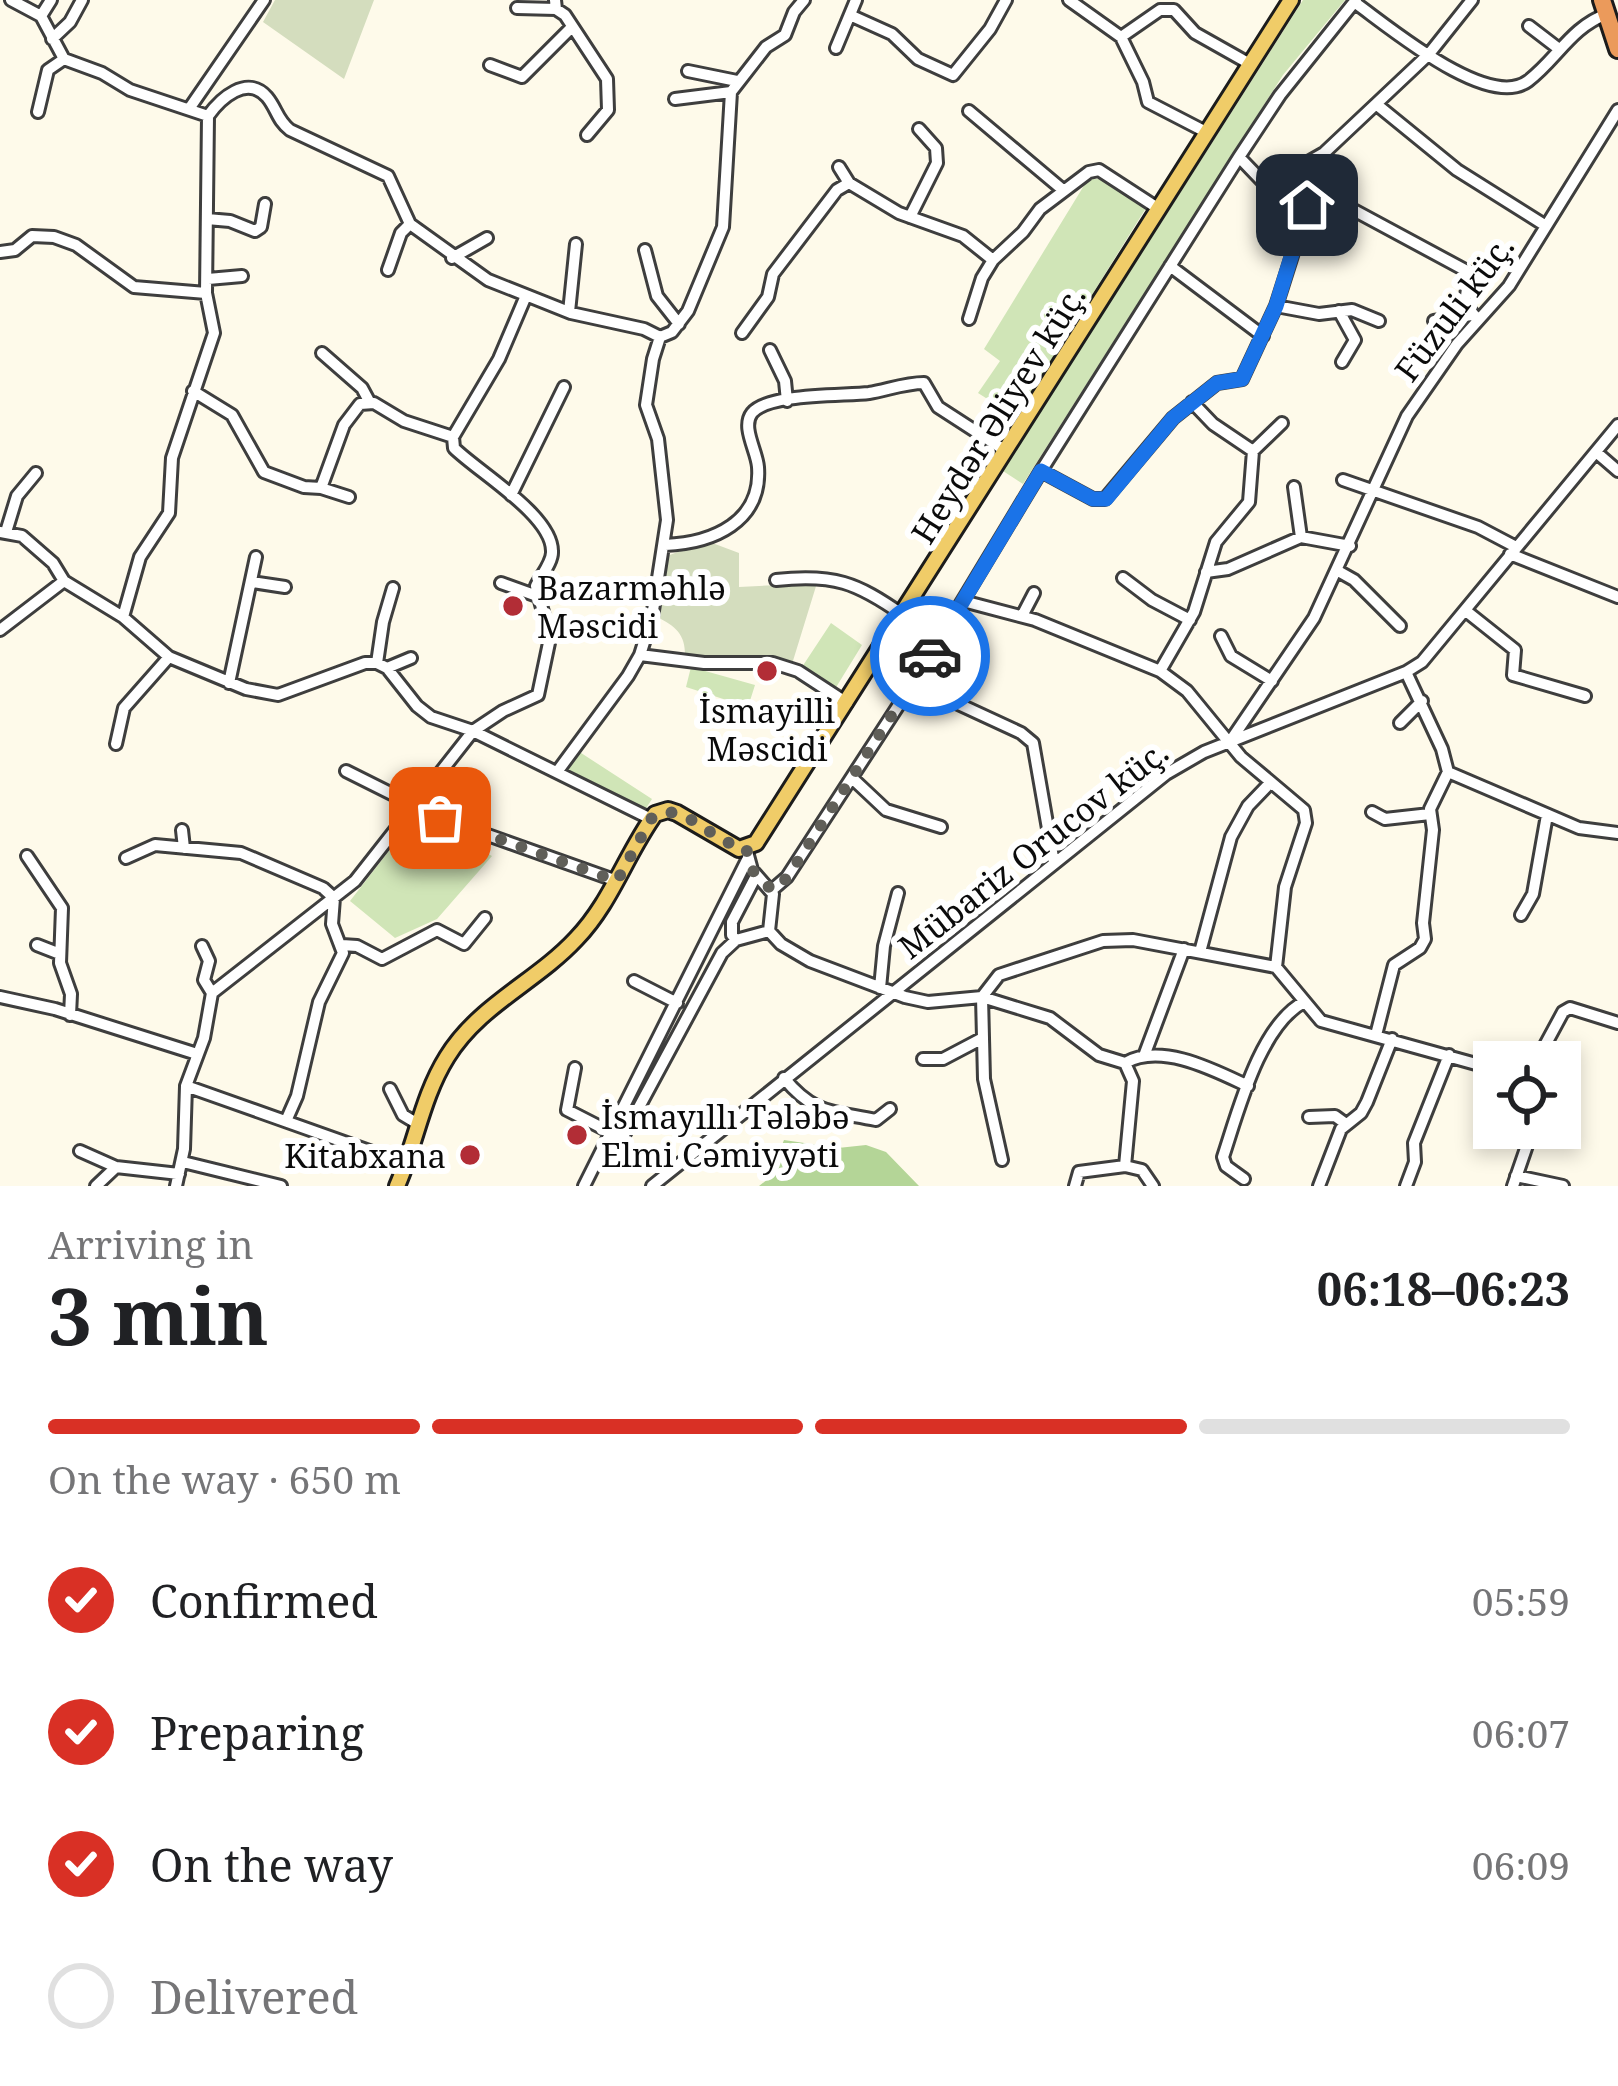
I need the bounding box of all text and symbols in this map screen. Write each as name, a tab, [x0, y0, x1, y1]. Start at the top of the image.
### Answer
pin	[1256, 154, 1358, 256]
icon: home	[1274, 172, 1340, 238]
street label: Füzuli küç.	[1384, 226, 1524, 390]
street label: Heydər Əliyev küç.	[900, 276, 1096, 552]
place label: Bazarməhlə Məscidi	[537, 565, 726, 648]
marker: Bazarməhlə Məscidi	[500, 593, 526, 619]
courier	[870, 596, 990, 716]
icon: car	[897, 623, 963, 689]
marker: İsmayilli Məscidi	[754, 658, 780, 684]
place label: İsmayilli Məscidi	[699, 688, 836, 771]
street label: Mübariz Orucov küç.	[889, 729, 1177, 969]
pin	[389, 767, 491, 869]
icon: bag	[407, 785, 473, 851]
map controls	[1473, 1041, 1581, 1149]
button: locate	[1473, 1041, 1581, 1149]
place label: İsmayıllı Tələbə Elmi Cəmiyyəti	[601, 1094, 850, 1177]
marker: İsmayıllı Tələbə Elmi Cəmiyyəti	[564, 1122, 590, 1148]
place label: Kitabxana	[284, 1133, 446, 1178]
marker: Kitabxana	[457, 1142, 483, 1168]
text: Arriving in	[48, 1217, 254, 1270]
text: 06:18–06:23	[1317, 1258, 1570, 1319]
text: 3 min	[48, 1262, 269, 1368]
text: On the way · 650 m	[48, 1452, 401, 1505]
icon: check	[48, 1567, 114, 1633]
text: Confirmed	[150, 1570, 378, 1631]
text: 05:59	[1472, 1574, 1570, 1627]
icon: check	[48, 1699, 114, 1765]
text: Preparing	[150, 1702, 364, 1763]
text: 06:07	[1472, 1706, 1570, 1759]
icon: check	[48, 1831, 114, 1897]
text: On the way	[150, 1834, 393, 1895]
text: 06:09	[1472, 1838, 1570, 1891]
text: Delivered	[150, 1966, 358, 2027]

